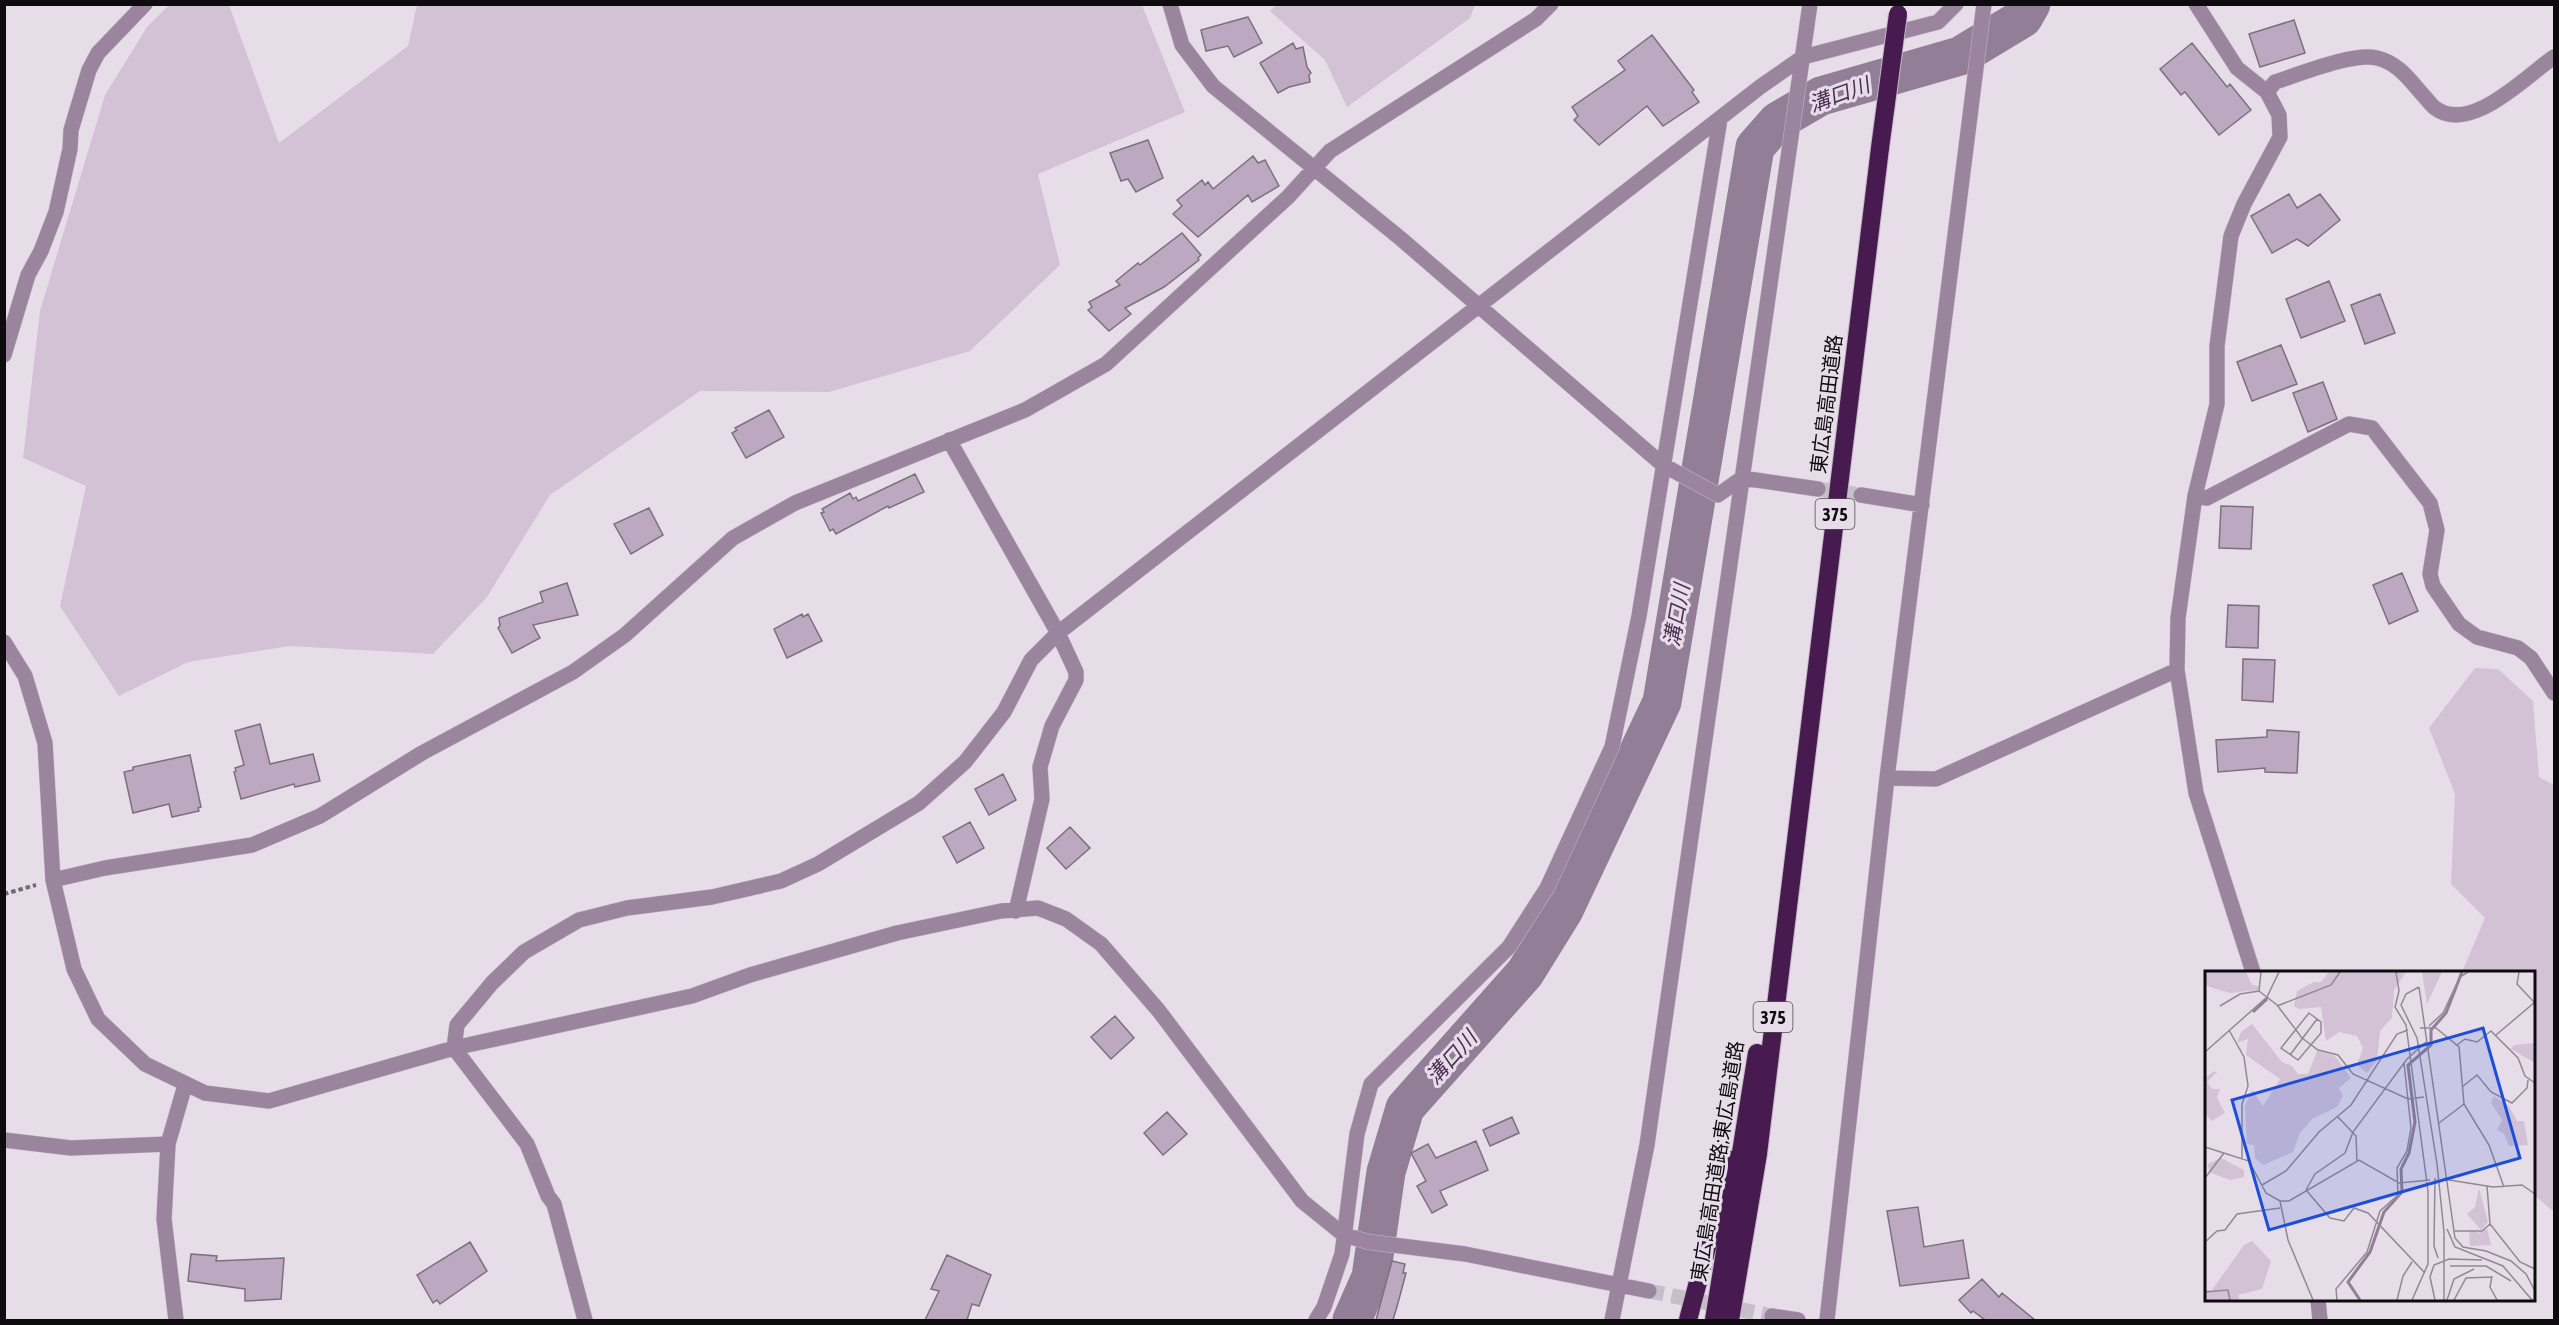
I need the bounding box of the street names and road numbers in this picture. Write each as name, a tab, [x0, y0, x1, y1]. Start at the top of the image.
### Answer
street label: 東広島高田道路	[1806, 333, 1846, 475]
road number: 375	[1816, 499, 1854, 529]
road number: 375	[1754, 1002, 1792, 1032]
street label: 東広島高田道路;東広島道路	[1687, 1039, 1747, 1283]

